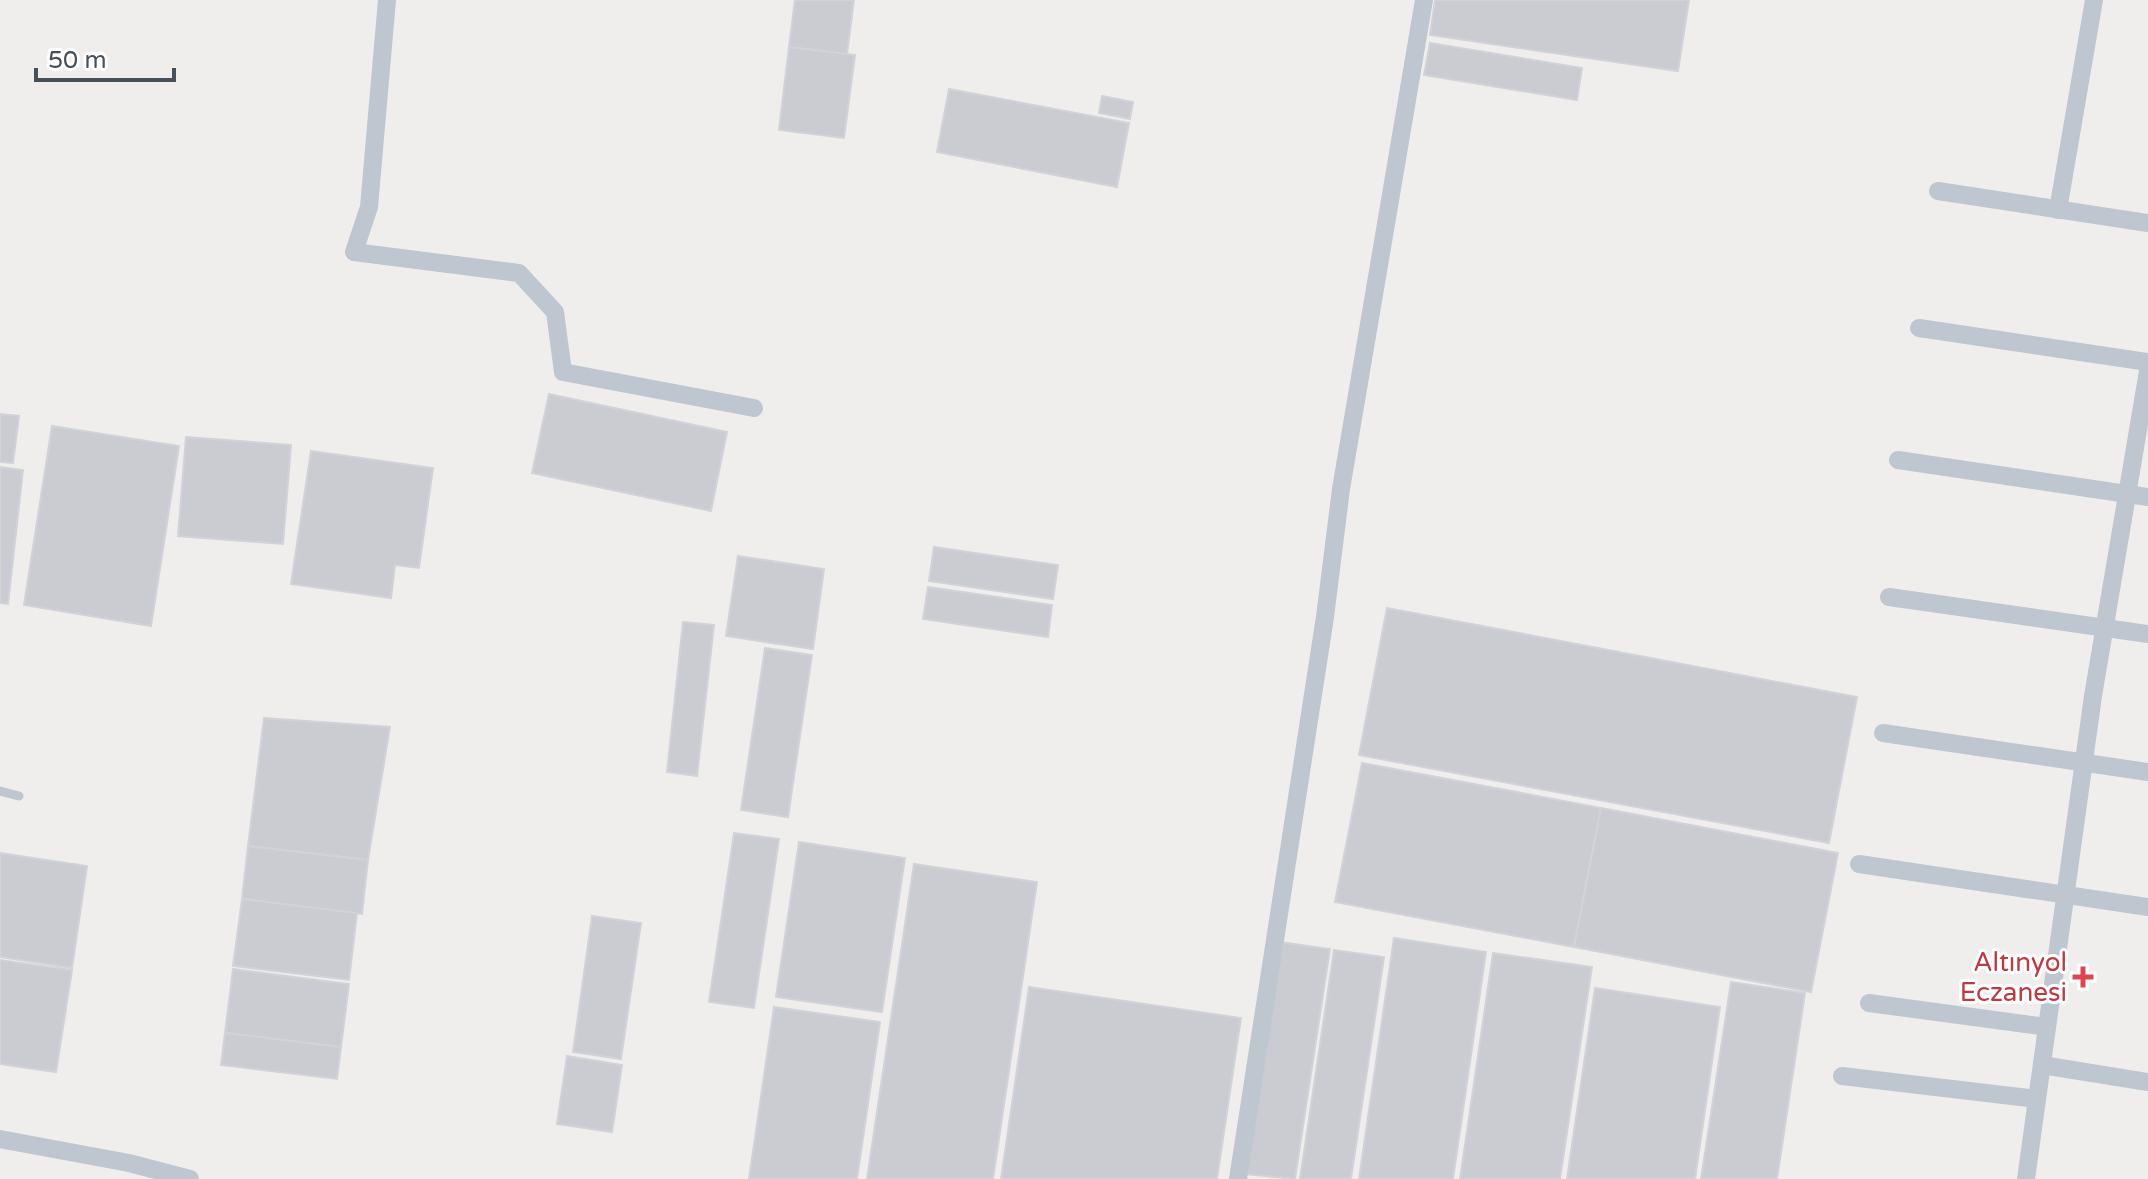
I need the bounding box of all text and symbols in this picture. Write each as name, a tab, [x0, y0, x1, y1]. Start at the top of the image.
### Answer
scale bar	[36, 32, 174, 82]
text: 50 m	[48, 46, 106, 75]
place label: Altınyol Eczanesi	[1960, 947, 2067, 1008]
marker: Altınyol Eczanesi	[2074, 968, 2092, 986]

